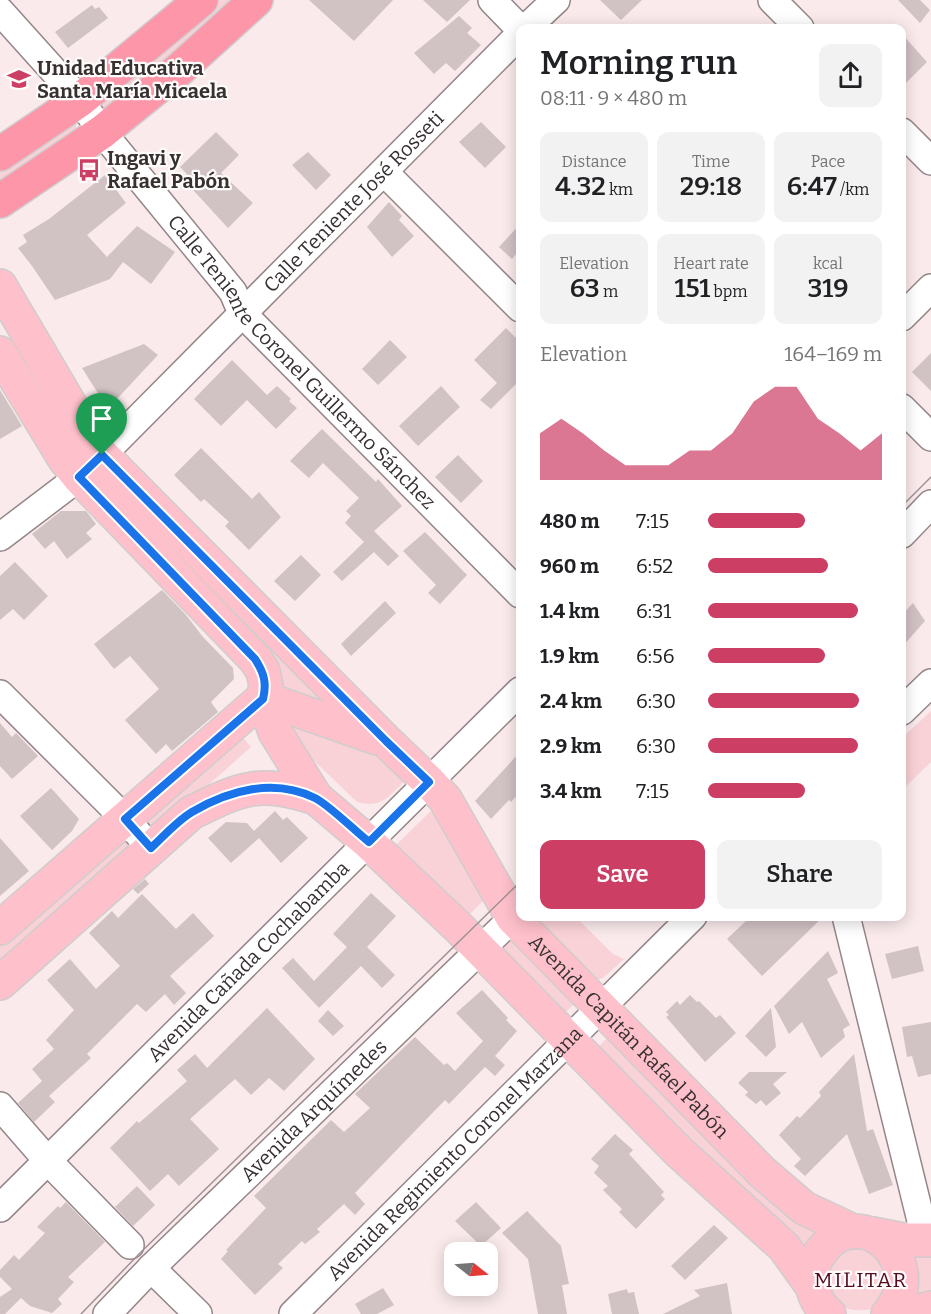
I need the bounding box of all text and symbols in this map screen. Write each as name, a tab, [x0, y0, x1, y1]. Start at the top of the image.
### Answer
text: Morning run	[540, 43, 737, 83]
button: share	[819, 44, 882, 107]
place label: Unidad Educativa Santa María Micaela	[37, 56, 227, 103]
school or university icon: Unidad Educativa Santa María Micaela	[6, 66, 32, 92]
text: 08:11 · 9 × 480 m	[540, 86, 687, 110]
street label: Calle Teniente José Rosseti	[258, 106, 449, 297]
place label: Ingavi y Rafael Pabón	[107, 146, 230, 193]
text: Distance	[562, 152, 626, 171]
text: Time	[692, 152, 730, 171]
text: Pace	[811, 152, 845, 171]
bus stop icon: Ingavi y Rafael Pabón	[76, 157, 102, 183]
text: 4.32	[555, 171, 606, 202]
text: 29:18	[680, 171, 742, 202]
text: 6:47	[787, 171, 837, 202]
text: km	[606, 180, 633, 199]
text: /km	[837, 180, 869, 199]
street label: Calle Teniente Coronel Guillermo Sánchez	[163, 210, 441, 514]
text: Elevation	[559, 254, 629, 273]
text: Heart rate	[673, 254, 749, 273]
text: kcal	[813, 254, 843, 273]
text: 63	[570, 273, 600, 304]
text: 151	[674, 273, 710, 304]
text: 319	[807, 273, 849, 304]
text: m	[600, 282, 618, 301]
text: bpm	[710, 282, 748, 301]
text: Elevation	[540, 342, 627, 366]
text: 164–169 m	[784, 342, 882, 366]
pin	[76, 393, 127, 455]
icon: arrive	[85, 402, 118, 435]
text: 480 m	[540, 509, 600, 533]
text: 7:15	[636, 509, 669, 533]
text: 960 m	[540, 554, 599, 578]
text: 6:52	[636, 554, 673, 578]
text: 1.4 km	[540, 599, 600, 623]
text: 6:31	[636, 599, 671, 623]
text: 1.9 km	[540, 644, 599, 668]
text: 6:56	[636, 644, 674, 668]
text: 2.4 km	[540, 689, 602, 713]
text: 6:30	[636, 689, 676, 713]
text: 2.9 km	[540, 734, 602, 758]
text: 6:30	[636, 734, 676, 758]
text: 3.4 km	[540, 779, 602, 803]
text: 7:15	[636, 779, 669, 803]
button: Save	[540, 840, 705, 909]
button: Share	[717, 840, 882, 909]
street label: Avenida Cañada Cochabamba	[142, 856, 354, 1067]
street label: Avenida Capitán Rafael Pabón	[524, 929, 734, 1143]
street label: Avenida Regimiento Coronel Marzana	[322, 1021, 587, 1285]
street label: Avenida Arquímedes	[236, 1035, 392, 1187]
north arrow	[444, 1242, 498, 1296]
map controls	[444, 1242, 498, 1296]
district label: MILITAR	[814, 1267, 908, 1293]

